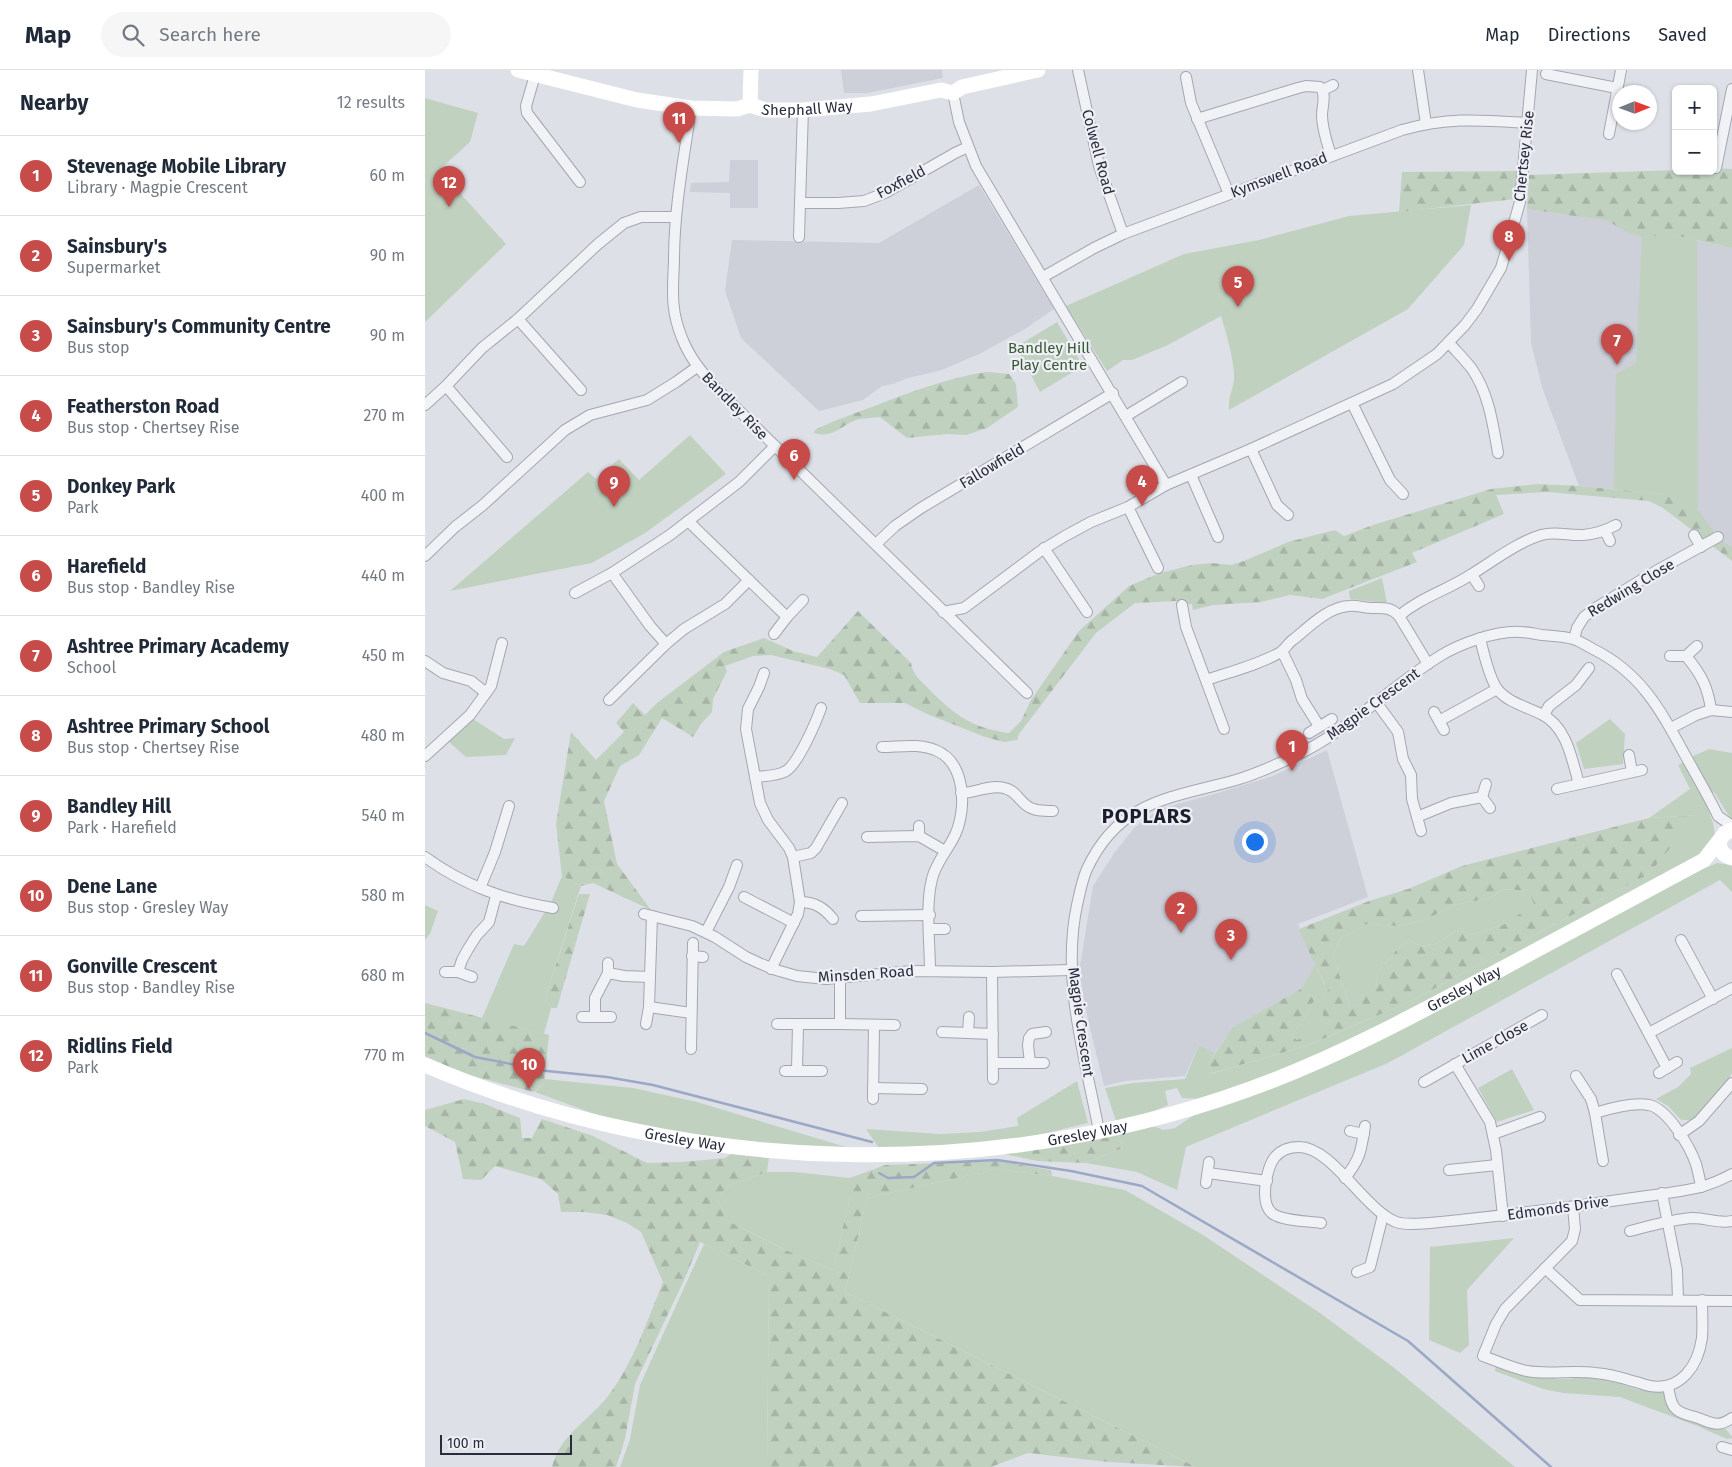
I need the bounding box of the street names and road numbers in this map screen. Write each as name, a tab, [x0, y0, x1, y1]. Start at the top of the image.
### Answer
street label: Shephall Way	[759, 97, 854, 120]
street label: Colwell Road	[1078, 107, 1118, 197]
street label: Chertsey Rise	[1510, 110, 1538, 202]
street label: Kymswell Road	[1228, 148, 1330, 202]
street label: Foxfield	[873, 162, 929, 202]
street label: Bandley Rise	[698, 368, 772, 444]
street label: Fallowfield	[956, 440, 1028, 492]
street label: Redwing Close	[1584, 555, 1678, 621]
street label: Magpie Crescent	[1323, 664, 1424, 744]
street label: Minsden Road	[817, 962, 915, 986]
street label: Gresley Way	[1424, 962, 1505, 1016]
street label: Magpie Crescent	[1064, 966, 1098, 1079]
street label: Lime Close	[1459, 1016, 1531, 1068]
street label: Gresley Way	[1046, 1116, 1130, 1150]
street label: Gresley Way	[643, 1124, 727, 1155]
street label: Edmonds Drive	[1506, 1192, 1610, 1224]

